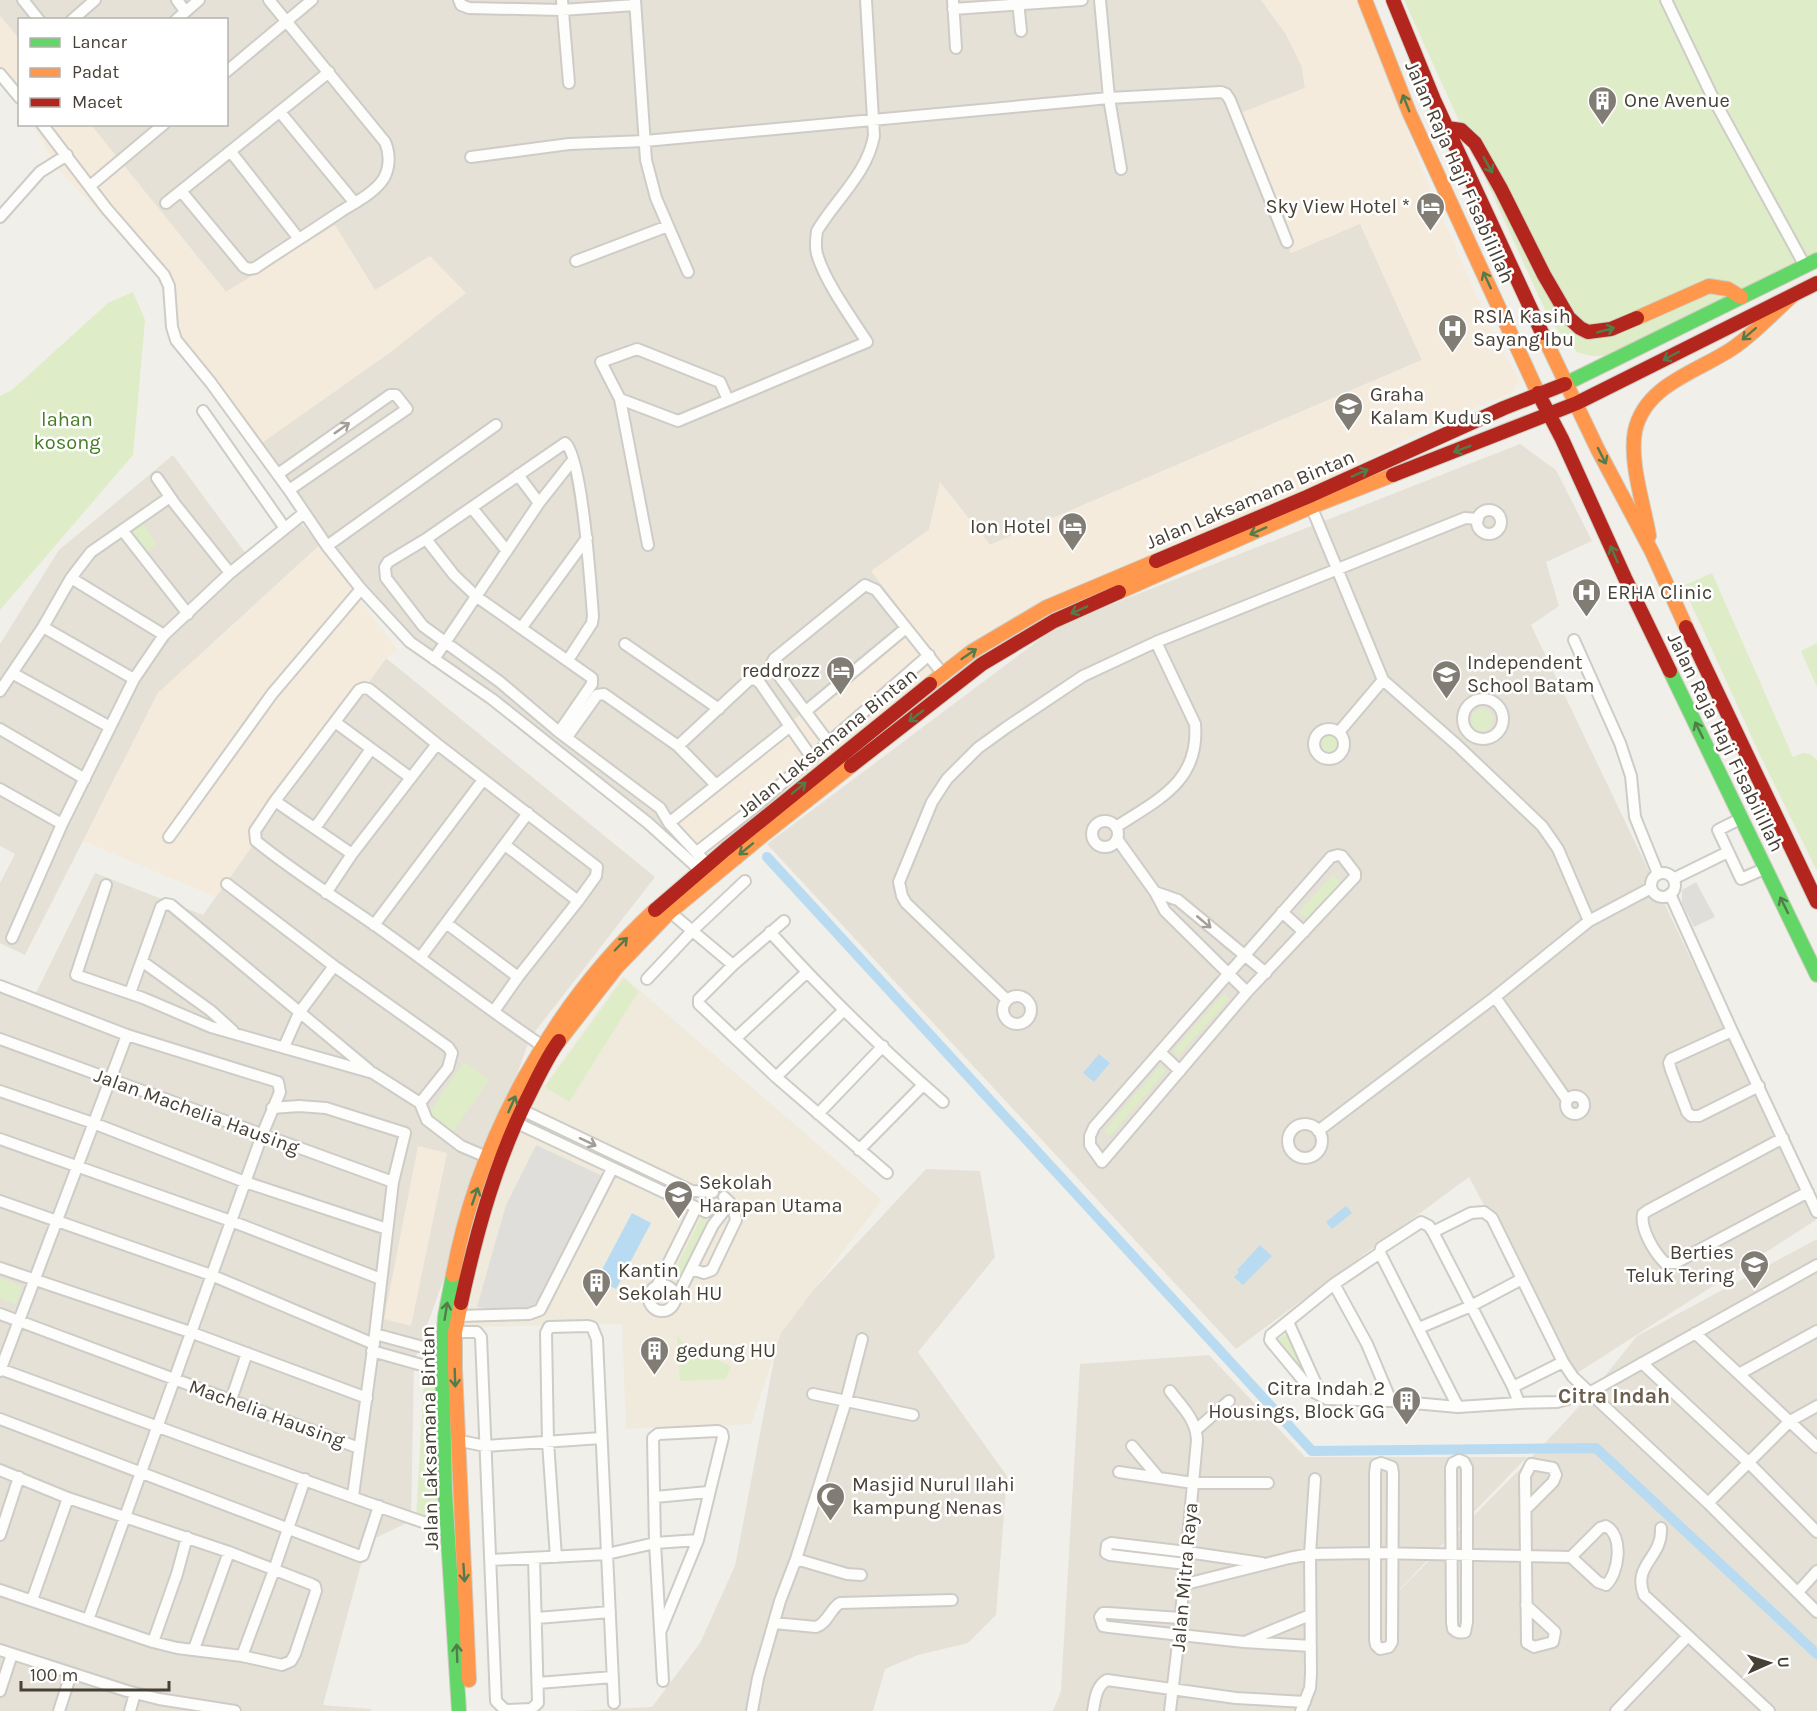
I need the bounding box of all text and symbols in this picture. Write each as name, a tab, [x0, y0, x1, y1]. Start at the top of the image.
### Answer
legend	[18, 18, 228, 126]
text: Lancar	[72, 31, 127, 53]
street label: Jalan Raja Haji Fisabilillah	[1400, 58, 1519, 287]
text: Padat	[72, 61, 119, 83]
building icon: One Avenue	[1587, 84, 1619, 126]
place label: One Avenue	[1624, 89, 1730, 112]
text: Macet	[72, 91, 123, 113]
one-way arrow	[1400, 95, 1411, 113]
one-way arrow	[1482, 156, 1494, 173]
hotel icon: Sky View Hotel *	[1415, 190, 1447, 232]
place label: Sky View Hotel *	[1265, 195, 1410, 218]
one-way arrow	[1481, 272, 1493, 290]
place label: RSIA Kasih Sayang Ibu	[1473, 305, 1574, 351]
hospital icon: RSIA Kasih Sayang Ibu	[1436, 312, 1468, 354]
one-way arrow	[1596, 323, 1615, 335]
one-way arrow	[1741, 327, 1756, 341]
one-way arrow	[1662, 351, 1680, 362]
place label: Graha Kalam Kudus	[1370, 383, 1492, 429]
school or university icon: Graha Kalam Kudus	[1333, 390, 1365, 432]
park label: lahan kosong	[34, 408, 101, 454]
one-way arrow	[334, 422, 350, 434]
street label: Jalan Laksamana Bintan	[1142, 445, 1358, 554]
one-way arrow	[1453, 445, 1471, 456]
one-way arrow	[1596, 447, 1608, 465]
one-way arrow	[1351, 467, 1369, 478]
hotel icon: Ion Hotel	[1056, 510, 1088, 552]
place label: Ion Hotel	[970, 515, 1051, 538]
one-way arrow	[1249, 526, 1267, 537]
one-way arrow	[1608, 546, 1620, 564]
hospital icon: ERHA Clinic	[1570, 576, 1602, 618]
place label: ERHA Clinic	[1607, 581, 1712, 604]
one-way arrow	[1070, 605, 1088, 616]
street label: Jalan Raja Haji Fisabilillah	[1662, 629, 1789, 855]
one-way arrow	[960, 648, 976, 660]
place label: Independent School Batam	[1467, 651, 1594, 697]
hotel icon: reddrozz	[825, 654, 857, 696]
school or university icon: Independent School Batam	[1430, 658, 1462, 700]
place label: reddrozz	[742, 659, 820, 682]
street label: Jalan Laksamana Bintan	[733, 663, 922, 822]
one-way arrow	[909, 709, 925, 722]
one-way arrow	[1692, 721, 1704, 739]
one-way arrow	[791, 782, 807, 795]
one-way arrow	[738, 842, 754, 855]
one-way arrow	[1778, 897, 1789, 915]
one-way arrow	[1196, 915, 1212, 928]
one-way arrow	[613, 936, 628, 951]
street label: Jalan Machelia Hausing	[91, 1064, 303, 1159]
one-way arrow	[507, 1095, 518, 1113]
one-way arrow	[579, 1136, 597, 1148]
place label: Sekolah Harapan Utama	[699, 1171, 842, 1217]
school or university icon: Sekolah Harapan Utama	[662, 1178, 694, 1220]
one-way arrow	[471, 1187, 482, 1206]
place label: Berties Teluk Tering	[1626, 1241, 1734, 1287]
school or university icon: Berties Teluk Tering	[1739, 1248, 1771, 1290]
place label: Kantin Sekolah HU	[618, 1259, 722, 1305]
building icon: Kantin Sekolah HU	[581, 1266, 613, 1308]
one-way arrow	[441, 1302, 452, 1322]
street label: Jalan Laksamana Bintan	[416, 1326, 443, 1550]
building icon: gedung HU	[639, 1334, 671, 1376]
place label: gedung HU	[676, 1339, 776, 1362]
one-way arrow	[449, 1368, 461, 1388]
street label: Machelia Hausing	[186, 1375, 348, 1452]
place label: Citra Indah 2 Housings, Block GG	[1208, 1377, 1385, 1423]
building icon: Citra Indah 2 Housings, Block GG	[1390, 1384, 1422, 1426]
district label: Citra Indah	[1558, 1384, 1670, 1408]
place label: Masjid Nurul Ilahi kampung Nenas	[852, 1473, 1015, 1519]
mosque icon: Masjid Nurul Ilahi kampung Nenas	[815, 1480, 847, 1522]
street label: Jalan Mitra Raya	[1167, 1502, 1202, 1653]
one-way arrow	[459, 1563, 470, 1583]
north arrow	[1739, 1633, 1799, 1693]
one-way arrow	[451, 1643, 462, 1663]
scale bar	[21, 1654, 170, 1692]
text: U	[1774, 1656, 1793, 1668]
text: 100 m	[30, 1664, 78, 1686]

